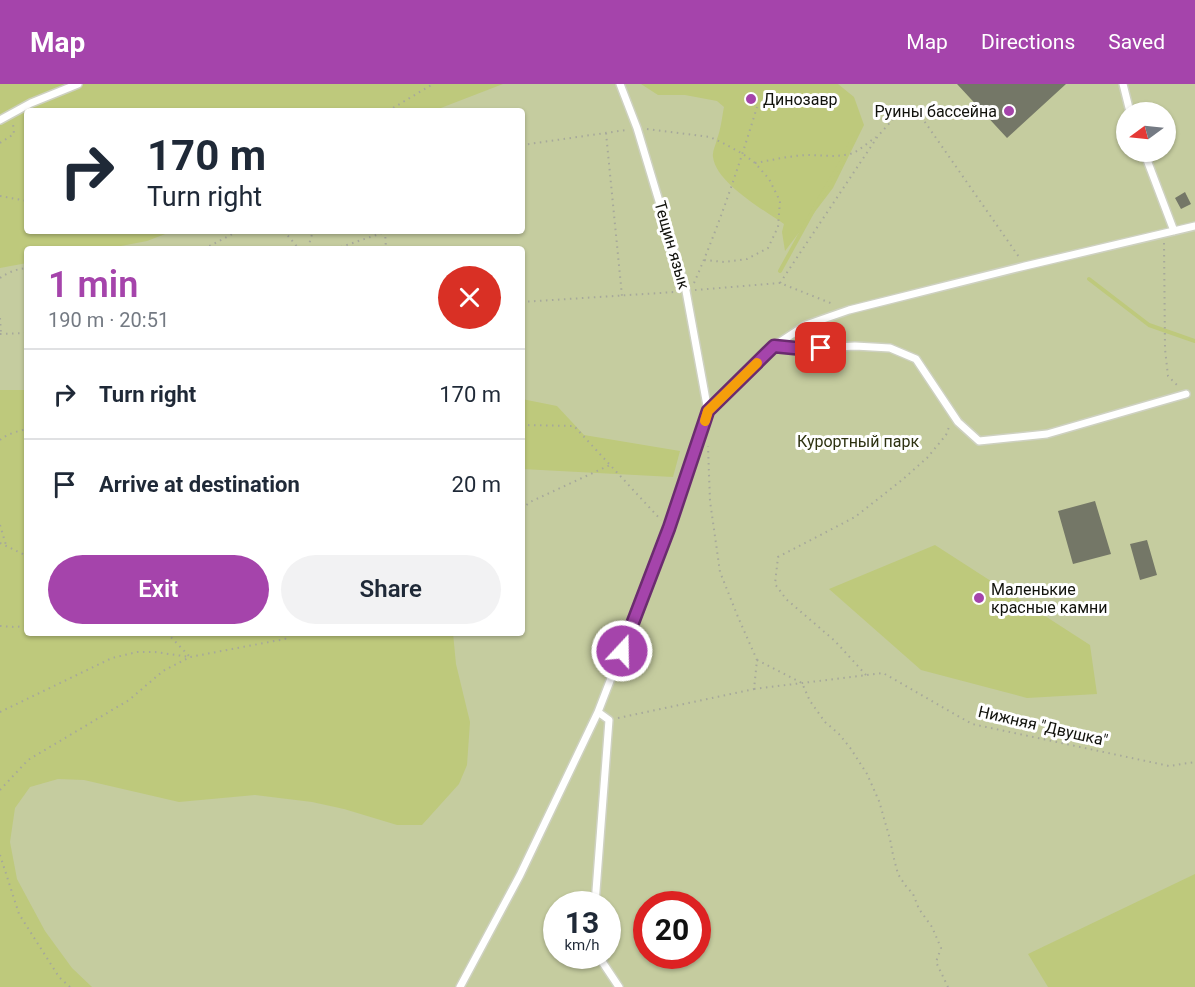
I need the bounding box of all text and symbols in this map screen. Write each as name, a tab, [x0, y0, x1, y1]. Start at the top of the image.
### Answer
text: Map	[30, 26, 85, 59]
text: Map	[906, 30, 948, 54]
text: Directions	[981, 30, 1075, 54]
text: Saved	[1108, 30, 1165, 54]
place label: Динозавр	[763, 90, 838, 109]
marker: Динозавр	[744, 92, 758, 106]
place label: Руины бассейна	[874, 102, 997, 121]
north arrow	[1116, 102, 1176, 162]
map controls	[1116, 102, 1176, 162]
marker: Руины бассейна	[1002, 104, 1016, 118]
text: 170 m	[147, 131, 266, 180]
icon: right	[48, 132, 126, 210]
text: Turn right	[147, 181, 262, 213]
street label: Тещин язык	[650, 199, 694, 292]
text: 1 min	[48, 264, 138, 306]
button: close	[438, 266, 501, 329]
text: 190 m · 20:51	[48, 308, 169, 332]
pin	[795, 322, 846, 373]
icon: arrive	[804, 331, 837, 364]
icon: right	[48, 378, 81, 411]
text: Turn right	[99, 382, 196, 407]
text: 170 m	[439, 382, 501, 407]
park label: Курортный парк	[797, 432, 919, 451]
icon: arrive	[48, 468, 81, 501]
text: Arrive at destination	[99, 472, 300, 497]
text: 20 m	[452, 472, 501, 497]
button: Exit	[48, 555, 269, 624]
button: Share	[281, 555, 501, 624]
place label: Маленькие красные камни	[991, 580, 1108, 617]
marker: Маленькие красные камни	[972, 591, 986, 605]
position arrow	[590, 619, 654, 683]
street label: Нижняя "Двушка"	[976, 702, 1110, 750]
speed limit sign: 20	[633, 891, 711, 969]
text: 13	[565, 905, 599, 940]
text: km/h	[564, 936, 600, 954]

